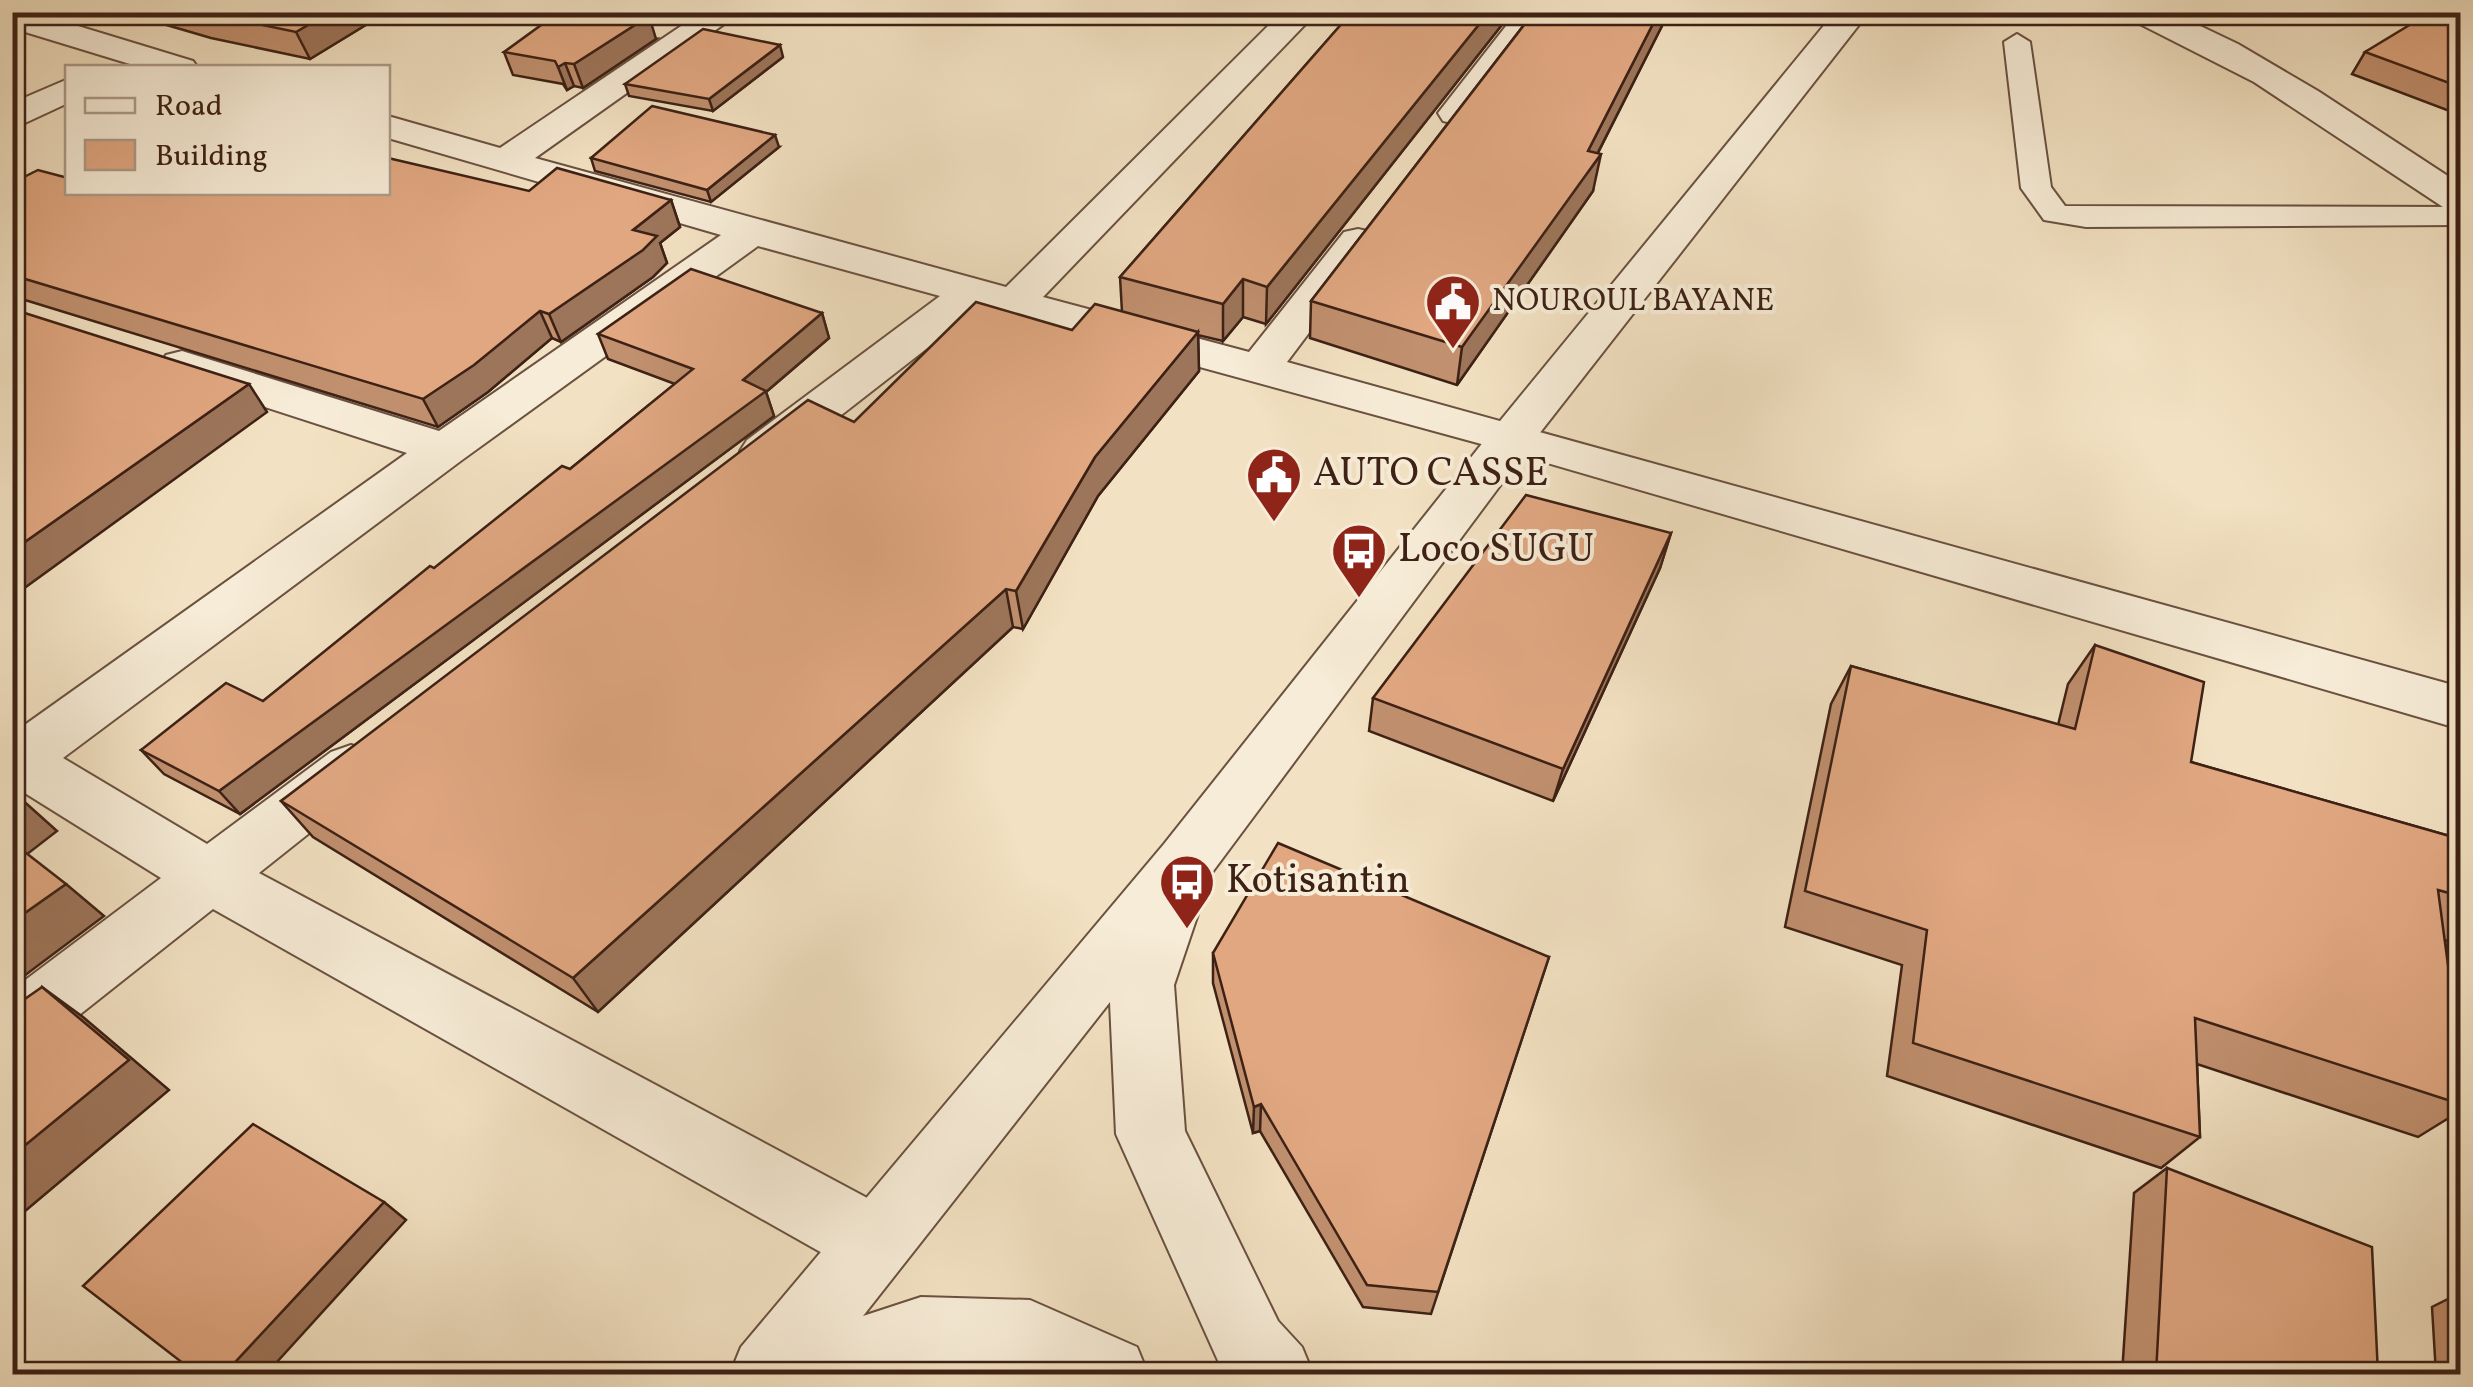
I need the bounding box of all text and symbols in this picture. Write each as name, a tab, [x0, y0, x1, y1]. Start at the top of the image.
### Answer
legend	[65, 65, 390, 195]
text: Road	[155, 86, 223, 128]
text: Building	[155, 136, 268, 178]
public building icon: NOUROUL BAYANE	[1423, 272, 1483, 351]
place label: NOUROUL BAYANE	[1492, 280, 1774, 324]
public building icon: AUTO CASSE	[1244, 445, 1304, 524]
place label: AUTO CASSE	[1313, 447, 1549, 503]
bus stop icon: Loco SUGU	[1329, 521, 1389, 600]
place label: Loco SUGU	[1398, 523, 1594, 579]
bus stop icon: Kotisantin	[1157, 852, 1217, 931]
place label: Kotisantin	[1226, 854, 1410, 910]

